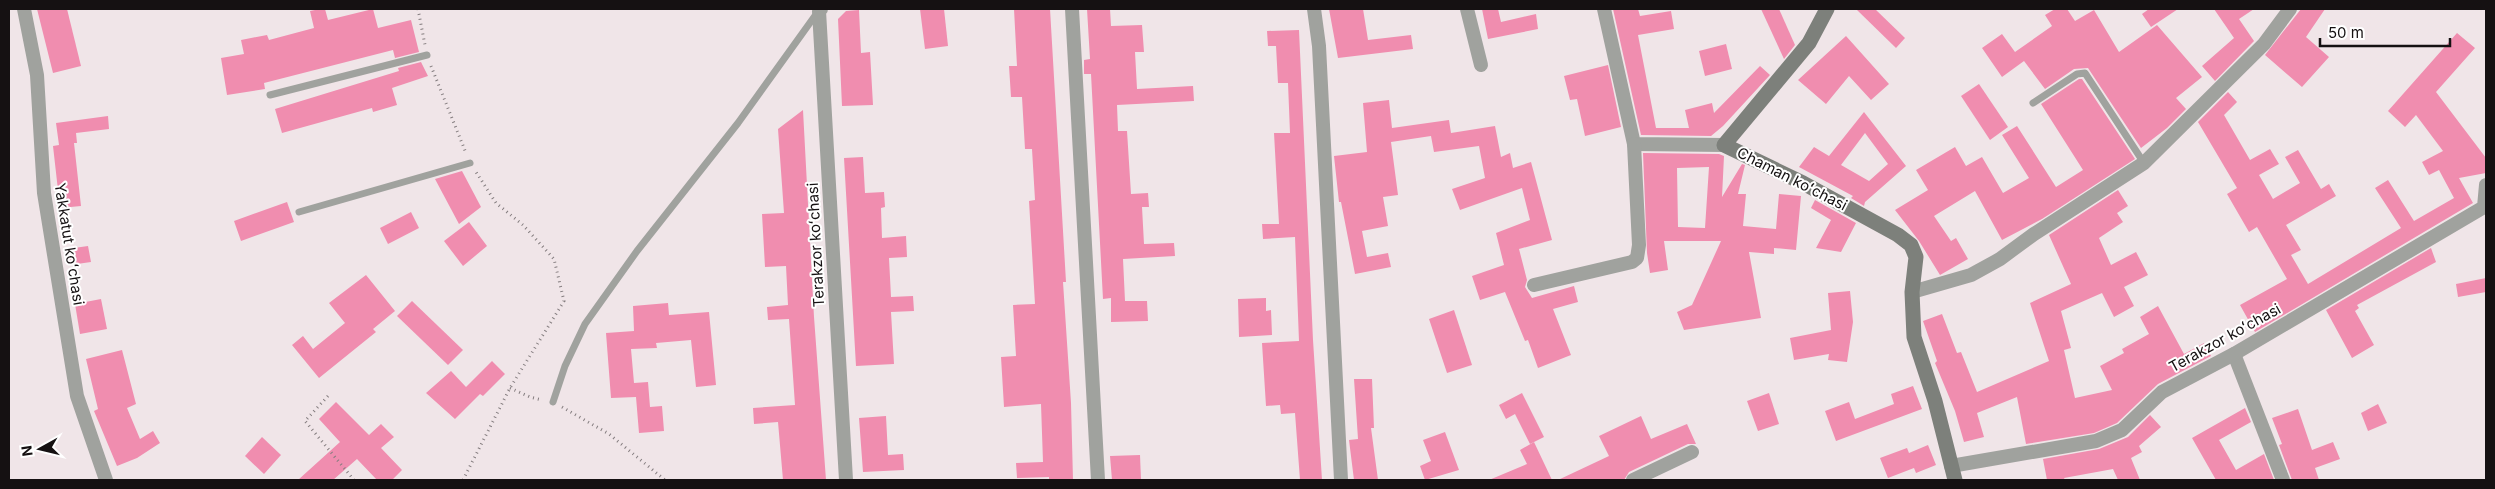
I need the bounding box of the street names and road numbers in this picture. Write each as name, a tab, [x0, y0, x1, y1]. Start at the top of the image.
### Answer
street label: Chaman koʻchasi	[1734, 143, 1851, 215]
street label: Yakkatut koʻchasi	[50, 181, 89, 306]
street label: Terakzor koʻchasi	[803, 182, 828, 308]
street label: Terakzor koʻchasi	[2166, 299, 2284, 376]

